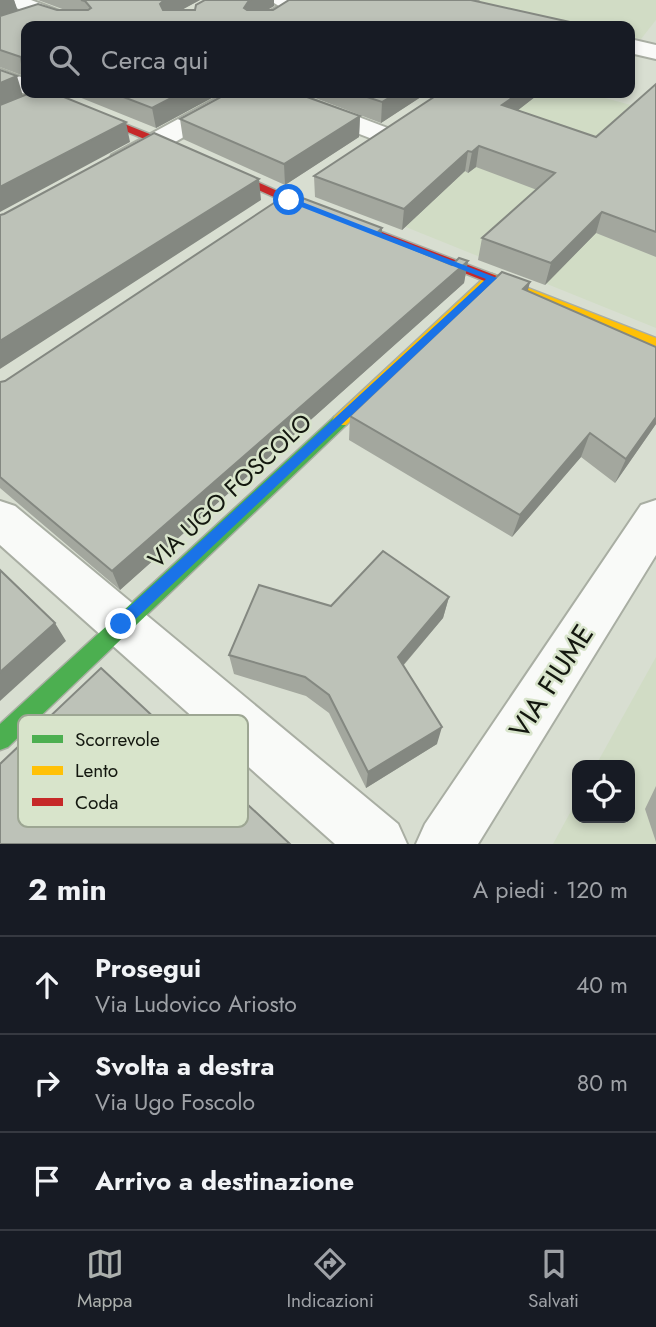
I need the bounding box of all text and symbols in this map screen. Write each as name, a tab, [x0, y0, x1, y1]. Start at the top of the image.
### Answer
search box	[21, 21, 635, 98]
icon: search	[45, 41, 83, 79]
text: Cerca qui	[101, 41, 209, 79]
route start	[273, 184, 304, 215]
street label: VIA UGO FOSCOLO	[140, 405, 320, 576]
route end	[105, 608, 136, 639]
street label: VIA FIUME	[499, 616, 604, 746]
legend	[18, 715, 248, 827]
text: Scorrevole	[75, 726, 160, 753]
text: Lento	[75, 757, 118, 784]
map controls	[572, 760, 635, 823]
button: locate	[572, 760, 635, 823]
text: Coda	[75, 789, 118, 816]
text: 2 min	[28, 868, 107, 911]
text: A piedi · 120 m	[473, 873, 628, 907]
text: Prosegui	[95, 949, 201, 987]
icon: ahead	[28, 966, 66, 1004]
text: 40 m	[576, 968, 628, 1002]
text: Via Ludovico Ariosto	[95, 987, 297, 1021]
text: Svolta a destra	[95, 1047, 275, 1085]
icon: right	[28, 1064, 66, 1102]
text: 80 m	[577, 1066, 628, 1100]
text: Via Ugo Foscolo	[95, 1085, 255, 1119]
icon: arrive	[28, 1162, 66, 1200]
text: Arrivo a destinazione	[95, 1162, 354, 1200]
tab: Mappa	[77, 1245, 132, 1314]
tab: Indicazioni	[286, 1245, 374, 1314]
tab: Salvati	[528, 1245, 579, 1314]

